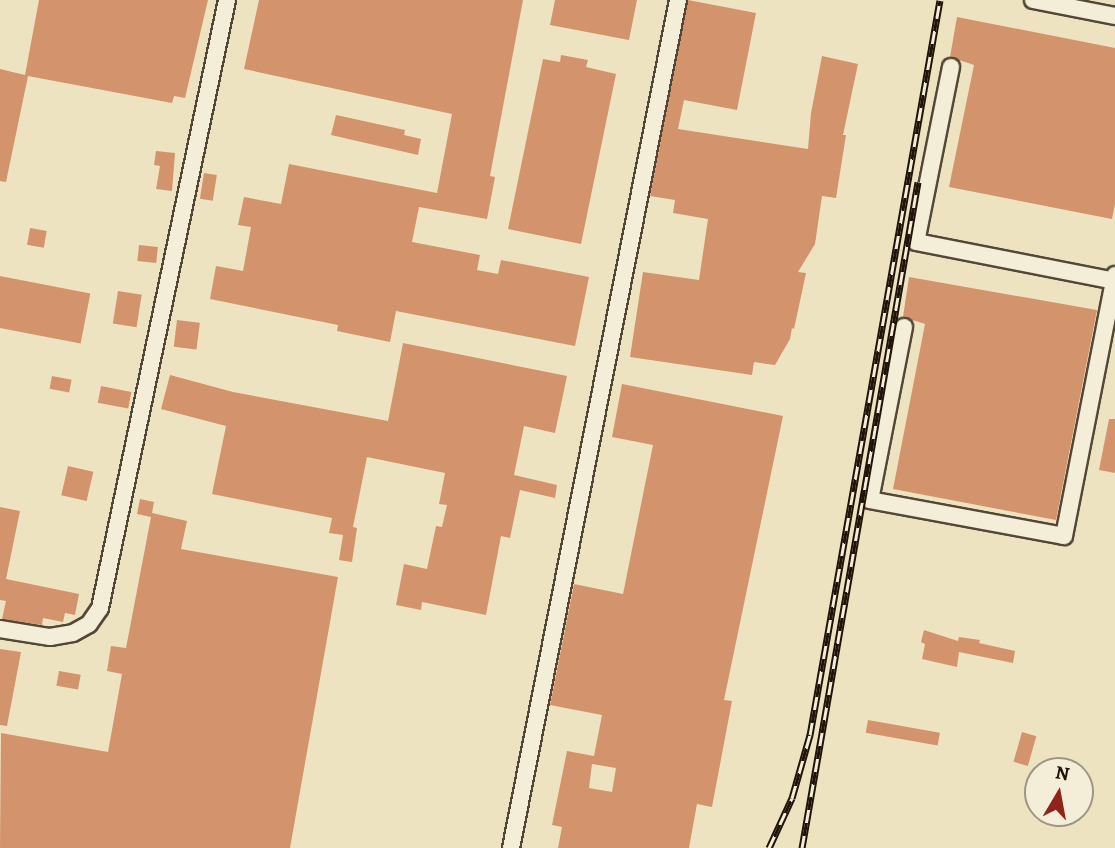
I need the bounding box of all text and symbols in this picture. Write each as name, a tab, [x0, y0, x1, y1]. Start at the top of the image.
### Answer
north arrow	[1024, 757, 1094, 827]
text: N	[1053, 759, 1071, 787]

